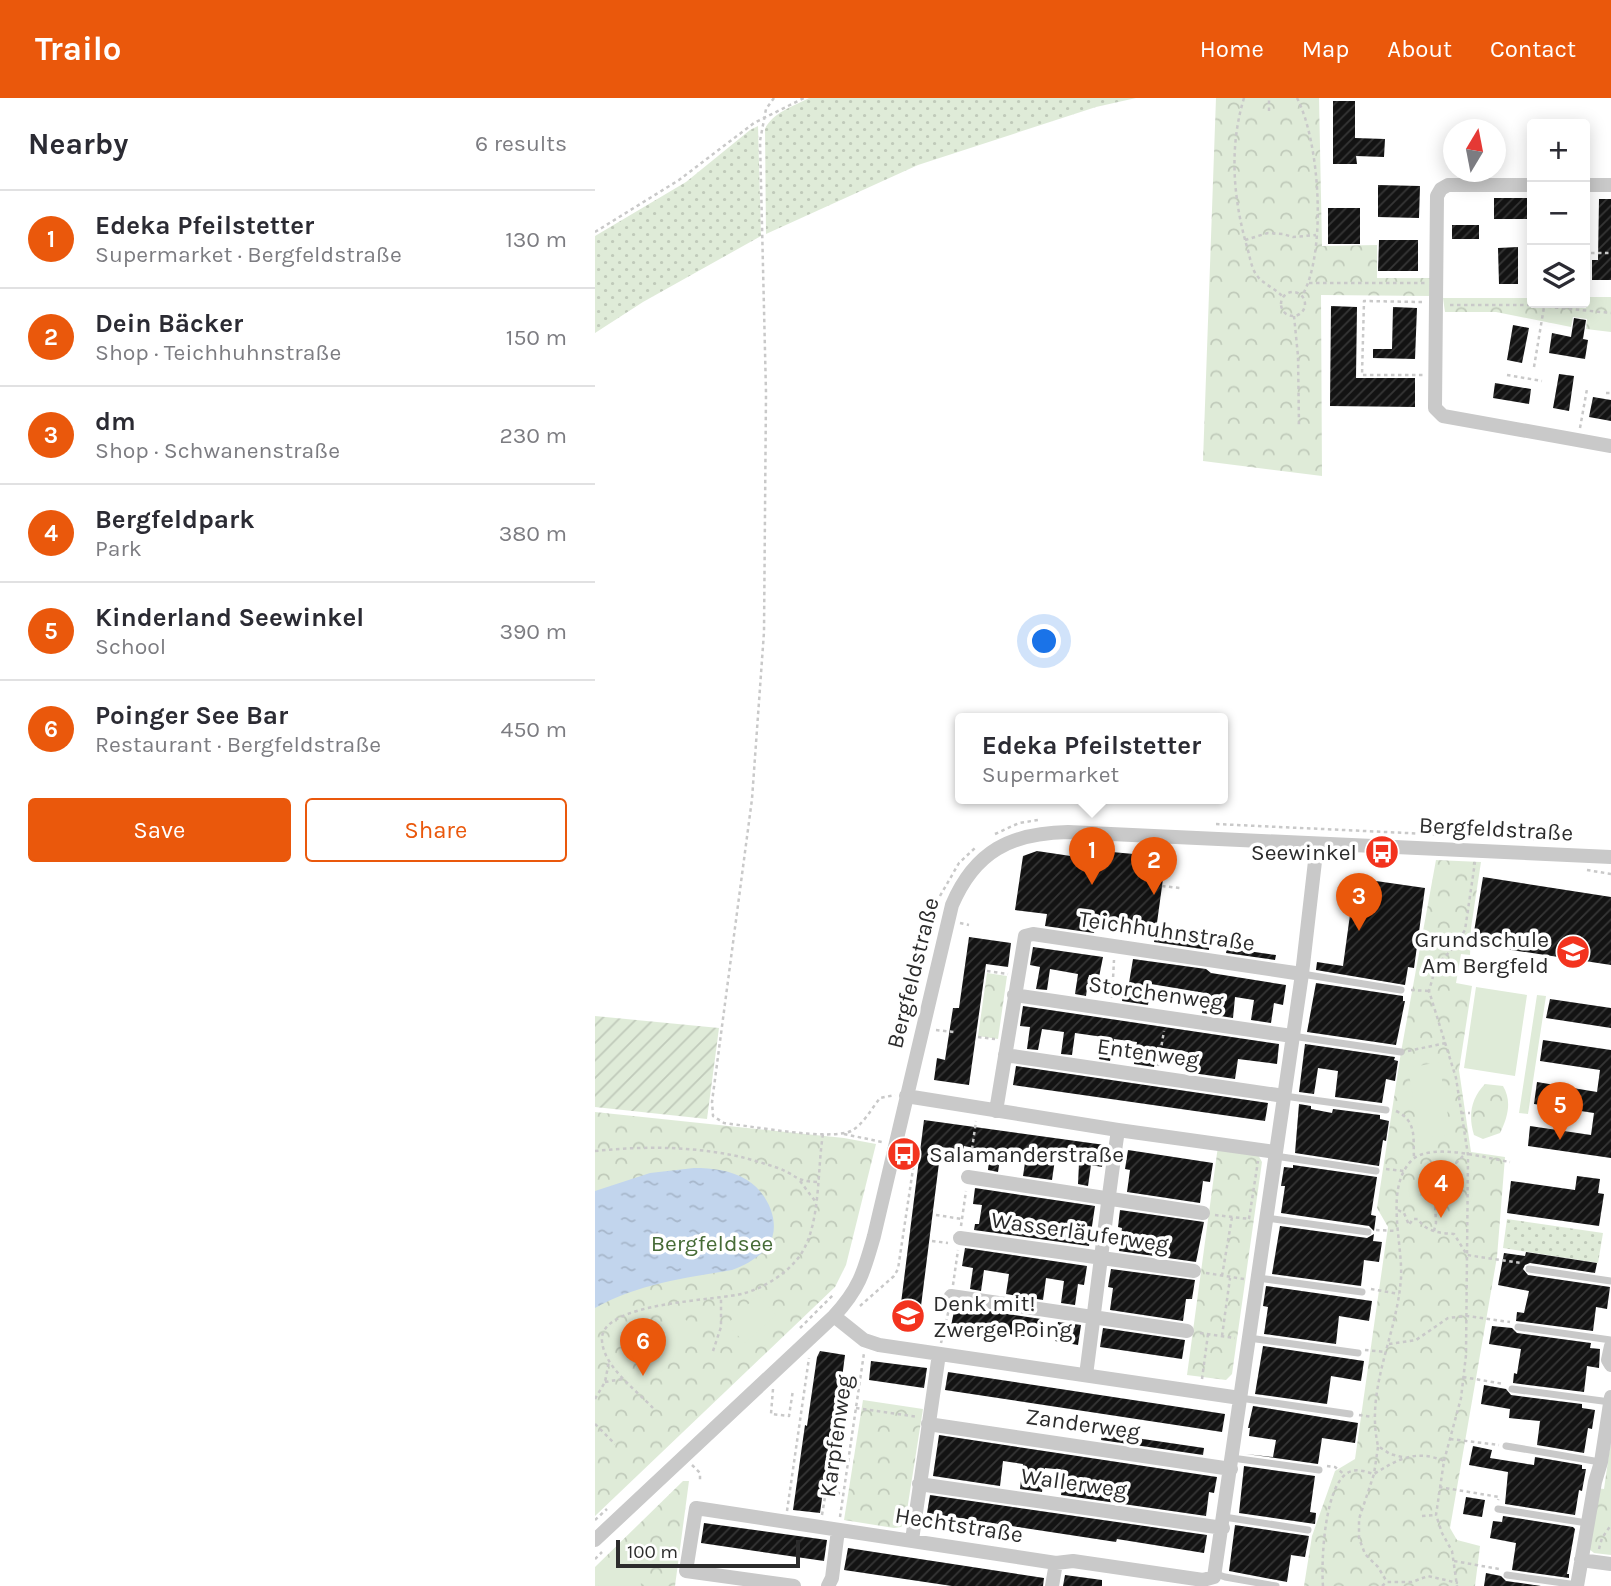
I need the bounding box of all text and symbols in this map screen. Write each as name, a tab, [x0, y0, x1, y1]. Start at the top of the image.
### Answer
text: Trailo	[35, 30, 122, 68]
text: Home	[1200, 35, 1264, 63]
text: Map	[1302, 35, 1349, 63]
text: About	[1387, 35, 1452, 63]
text: Contact	[1490, 35, 1576, 63]
north arrow	[1443, 119, 1506, 182]
map controls	[1527, 119, 1590, 308]
button: +	[1527, 119, 1590, 182]
text: Nearby	[28, 126, 128, 162]
text: 6 results	[475, 130, 567, 157]
button: −	[1527, 182, 1590, 245]
text: Edeka Pfeilstetter	[95, 210, 314, 241]
text: 1	[47, 226, 55, 253]
text: 130 m	[505, 226, 567, 253]
text: Supermarket · Bergfeldstraße	[95, 241, 402, 268]
button: layers	[1527, 245, 1590, 308]
text: Dein Bäcker	[95, 308, 243, 339]
text: 2	[44, 324, 58, 351]
text: 150 m	[506, 324, 567, 351]
text: Shop · Teichhuhnstraße	[95, 339, 341, 366]
text: dm	[95, 406, 136, 437]
text: 3	[44, 422, 58, 449]
text: 230 m	[499, 422, 567, 449]
text: Shop · Schwanenstraße	[95, 437, 340, 464]
text: Bergfeldpark	[95, 504, 255, 535]
text: 4	[44, 520, 58, 547]
text: 380 m	[499, 520, 567, 547]
text: Park	[95, 535, 142, 562]
text: Kinderland Seewinkel	[95, 602, 364, 633]
text: 5	[44, 618, 58, 645]
text: 390 m	[499, 618, 567, 645]
your location	[1027, 624, 1061, 658]
text: School	[95, 633, 166, 660]
text: Poinger See Bar	[95, 700, 288, 731]
popup	[955, 713, 1228, 804]
text: 6	[44, 716, 58, 743]
text: 450 m	[501, 716, 567, 743]
text: Edeka Pfeilstetter	[982, 730, 1201, 761]
text: Restaurant · Bergfeldstraße	[95, 731, 381, 758]
text: Supermarket	[982, 761, 1119, 788]
button: Save	[28, 798, 291, 862]
button: Share	[305, 798, 567, 862]
street label: Bergfeldstraße	[1418, 811, 1574, 847]
pin: 1	[1069, 827, 1115, 885]
bus stop icon: Seewinkel	[1363, 833, 1401, 871]
pin: 2	[1131, 837, 1177, 895]
place label: Seewinkel	[1251, 839, 1357, 866]
pin: 3	[1336, 873, 1382, 931]
street label: Bergfeldstraße	[881, 895, 945, 1051]
street label: Teichhuhnstraße	[1077, 905, 1257, 957]
place label: Grundschule Am Bergfeld	[1414, 926, 1549, 979]
school or university icon: Grundschule Am Bergfeld	[1554, 933, 1592, 971]
street label: Storchenweg	[1087, 970, 1225, 1016]
street label: Entenweg	[1095, 1032, 1201, 1074]
pin: 5	[1537, 1082, 1583, 1140]
bus stop icon: Salamanderstraße	[885, 1135, 923, 1173]
place label: Salamanderstraße	[929, 1141, 1124, 1168]
pin: 4	[1418, 1160, 1464, 1218]
street label: Wasserläuferweg	[989, 1206, 1171, 1258]
park label: Bergfeldsee	[651, 1230, 773, 1257]
place label: Denk mit! Zwerge Poing	[933, 1290, 1072, 1343]
school or university icon: Denk mit! Zwerge Poing	[889, 1297, 927, 1335]
pin: 6	[620, 1318, 666, 1376]
street label: Karpfenweg	[814, 1373, 858, 1499]
street label: Zanderweg	[1024, 1403, 1142, 1445]
street label: Wallerweg	[1019, 1462, 1129, 1504]
street label: Hechtstraße	[893, 1502, 1025, 1548]
scale bar	[616, 1537, 800, 1569]
text: 100 m	[627, 1541, 678, 1563]

